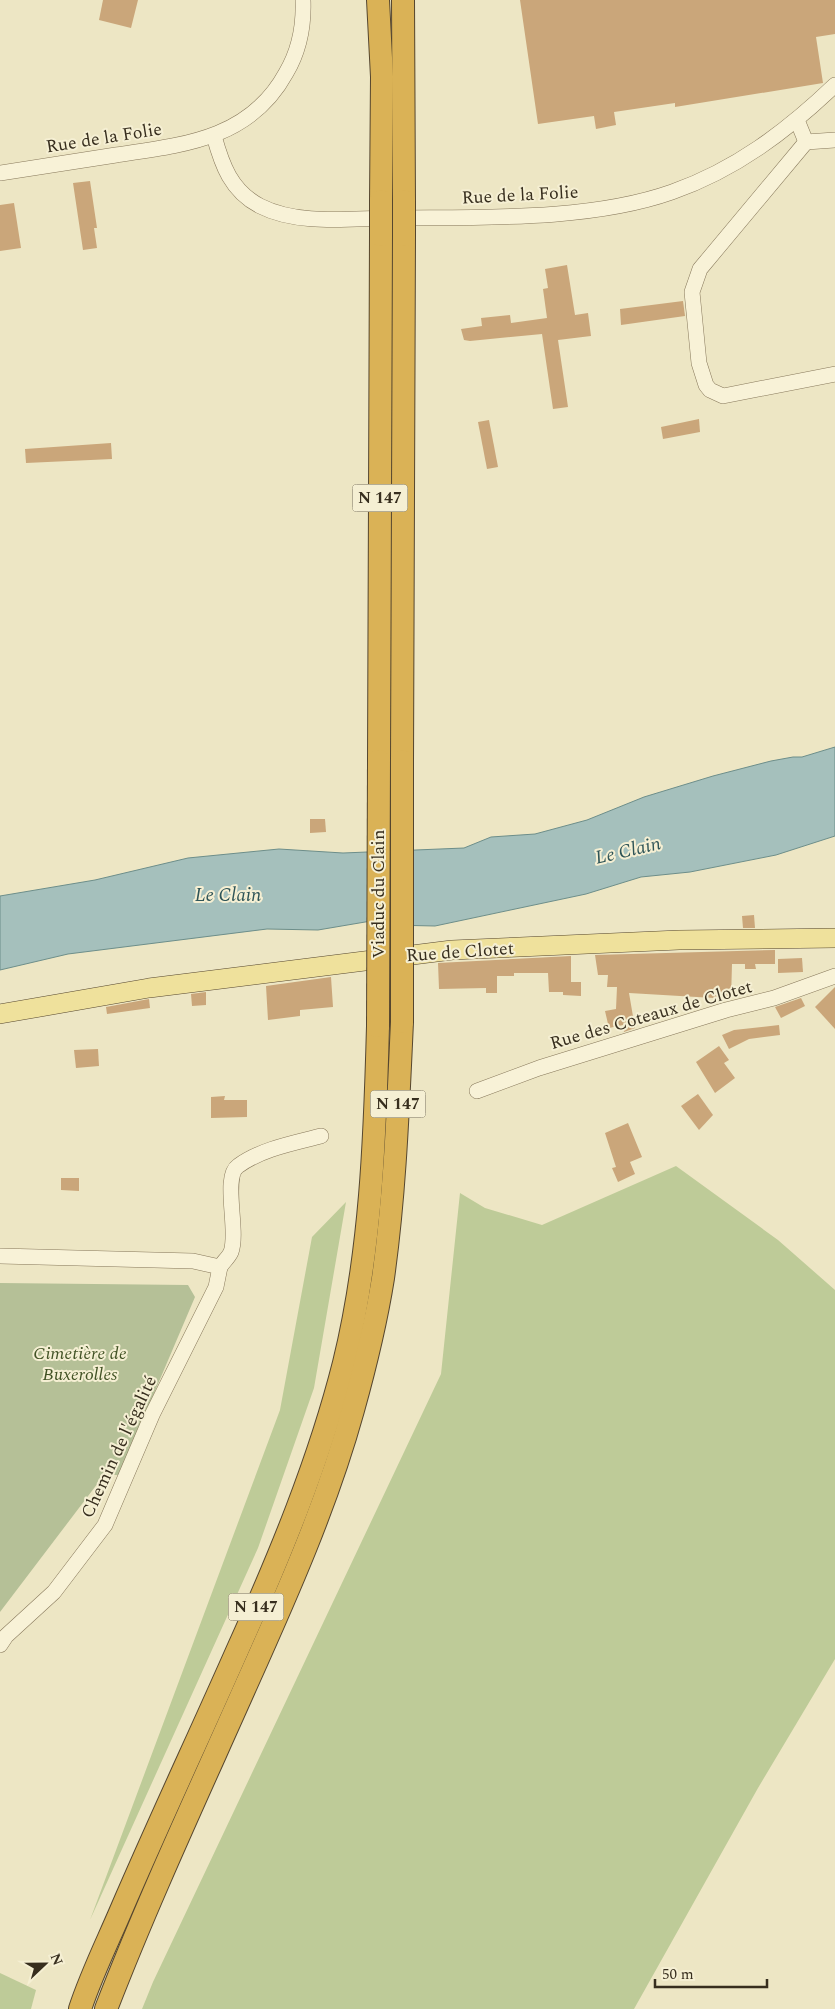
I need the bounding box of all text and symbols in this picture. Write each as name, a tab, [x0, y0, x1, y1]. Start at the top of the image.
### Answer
street label: Rue de la Folie	[44, 116, 164, 160]
street label: Rue de la Folie	[461, 178, 579, 212]
road number: N 147	[352, 484, 408, 512]
water label: Le Clain	[592, 829, 664, 873]
street label: Viaduc du Clain	[365, 830, 392, 958]
water label: Le Clain	[195, 881, 261, 910]
street label: Rue de Clotet	[405, 935, 515, 969]
street label: Rue des Coteaux de Clotet	[547, 973, 755, 1057]
road number: N 147	[370, 1090, 426, 1118]
park label: Cimetière de Buxerolles	[33, 1340, 127, 1388]
street label: Chemin de l'égalité	[74, 1371, 164, 1523]
road number: N 147	[228, 1594, 284, 1620]
north arrow	[20, 1939, 70, 1989]
text: N	[45, 1950, 68, 1969]
scale bar	[655, 1956, 768, 1988]
text: 50 m	[662, 1963, 694, 1986]

